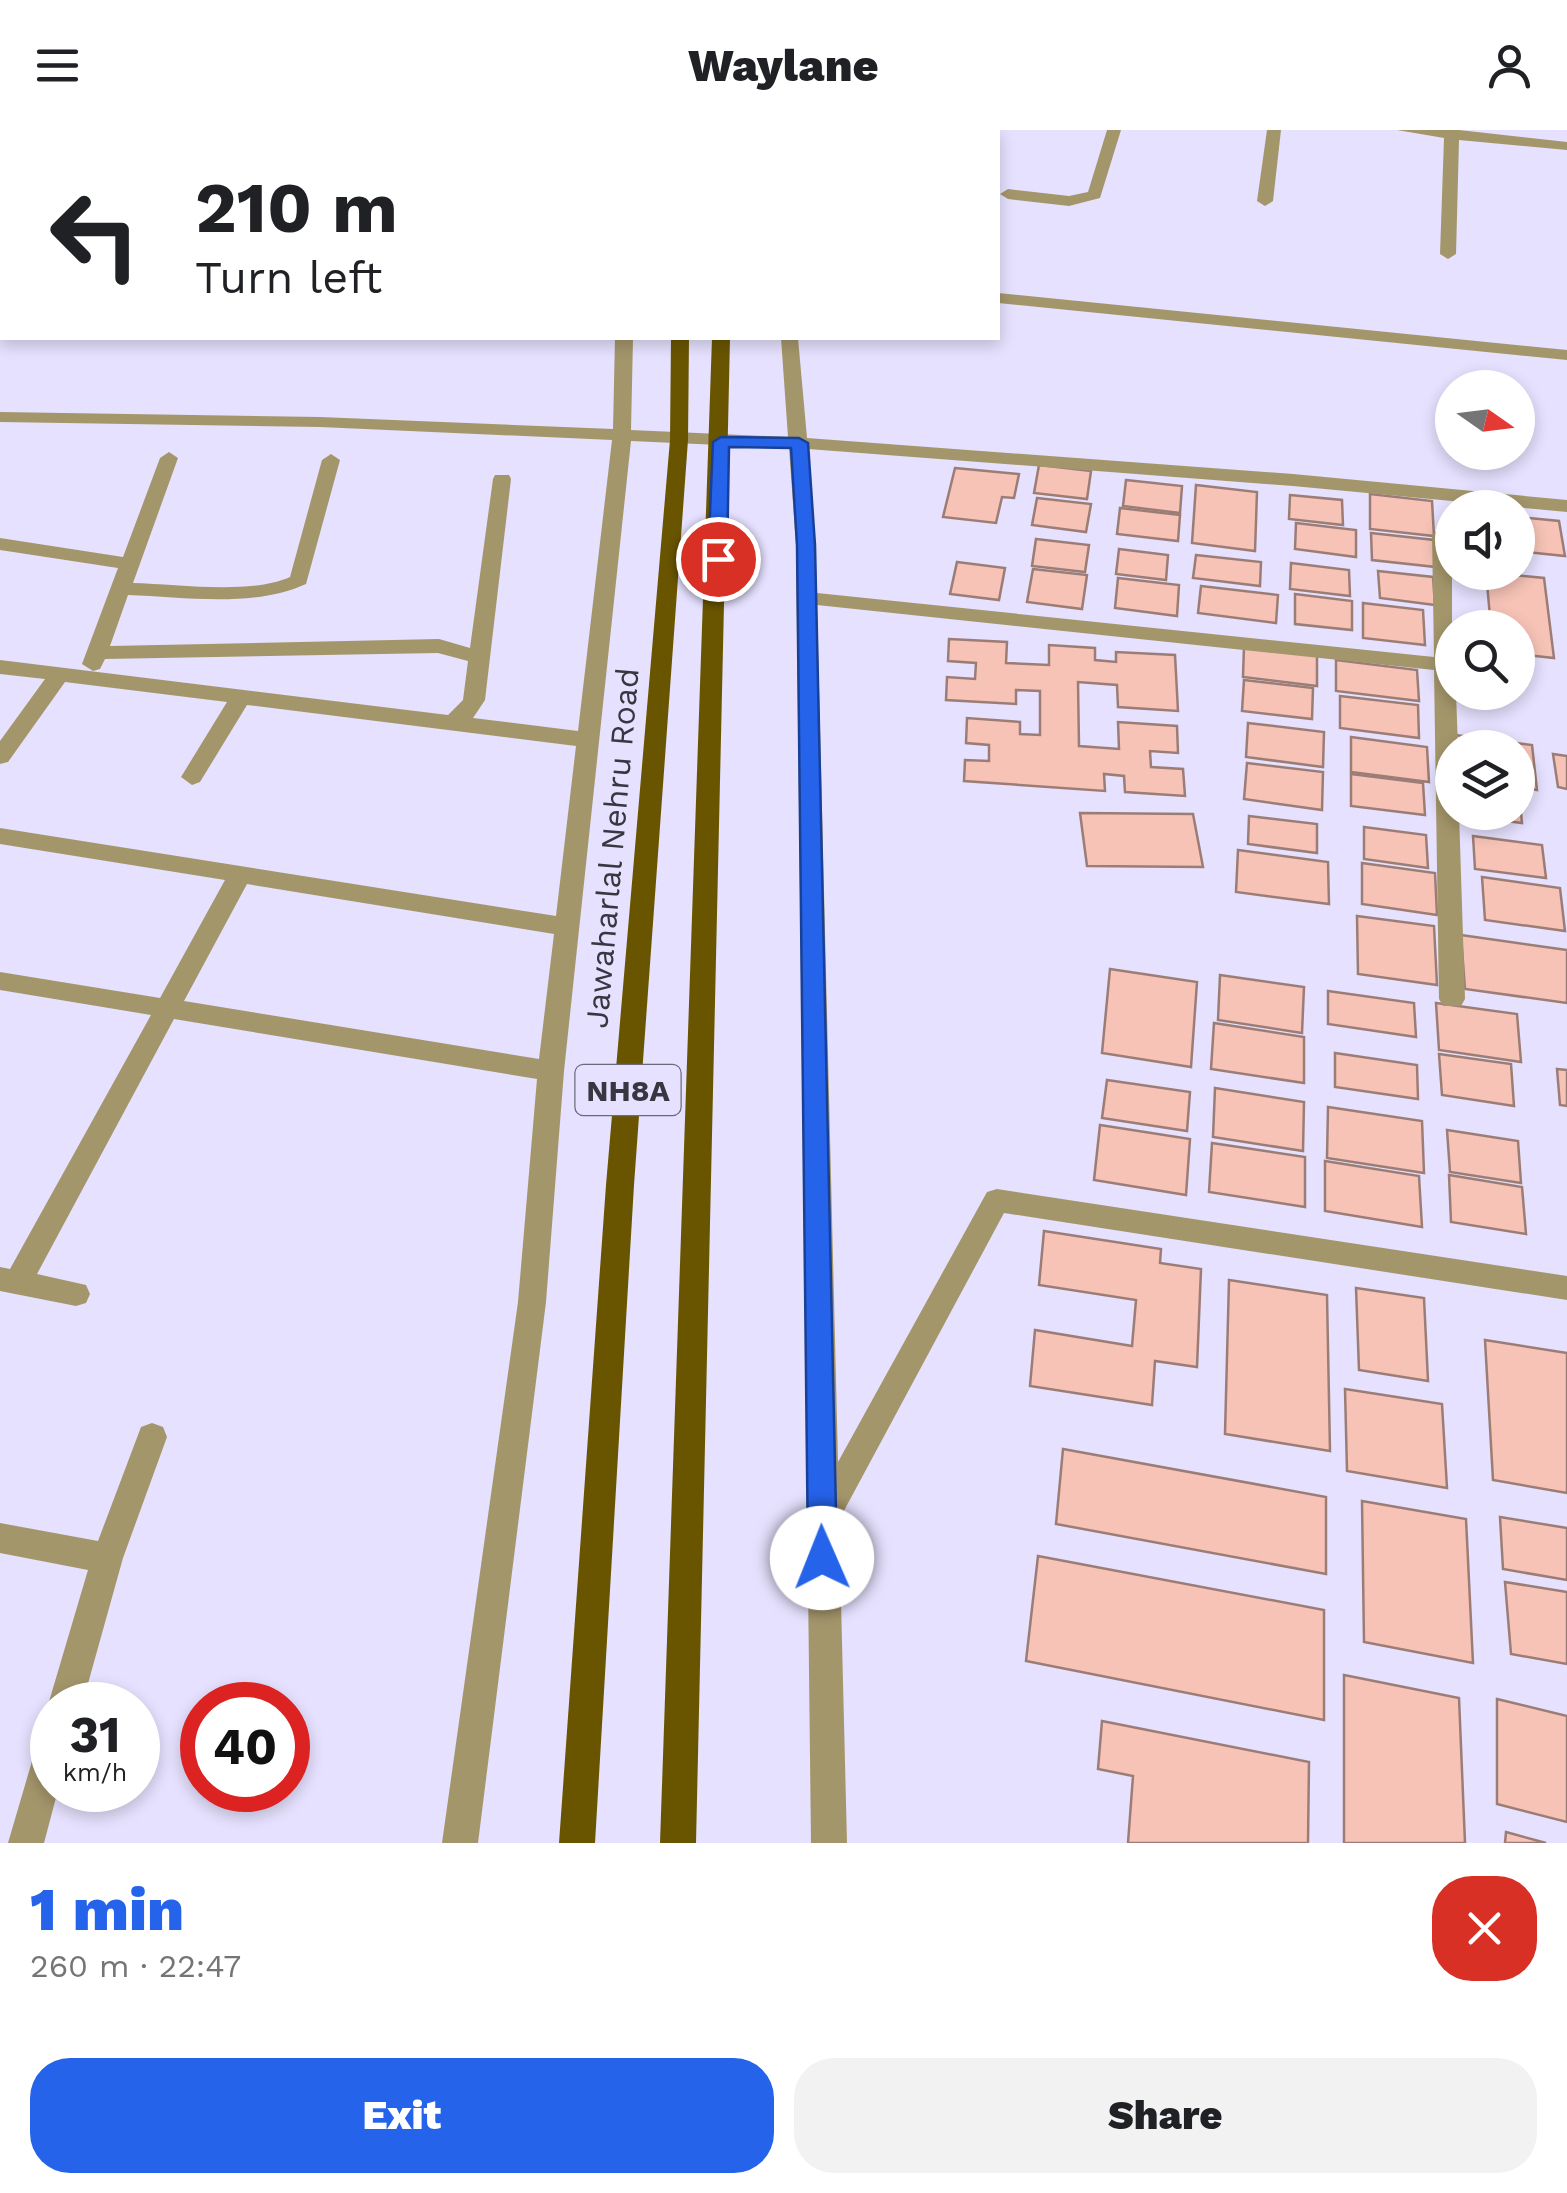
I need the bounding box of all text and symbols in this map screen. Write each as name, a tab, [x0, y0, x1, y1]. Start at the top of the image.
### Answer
icon: menu	[30, 38, 85, 93]
icon: person	[1482, 38, 1537, 93]
text: Waylane	[688, 39, 879, 92]
text: 210 m	[195, 167, 398, 249]
icon: left	[30, 170, 160, 300]
text: Turn left	[195, 251, 382, 304]
north arrow	[1435, 370, 1535, 470]
map controls	[1435, 370, 1535, 830]
button: sound	[1435, 490, 1535, 590]
pin	[676, 517, 761, 602]
icon: arrive	[691, 532, 746, 587]
button: search	[1435, 610, 1535, 710]
street label: Jawaharlal Nehru Road	[577, 666, 647, 1030]
button: layers	[1435, 730, 1535, 830]
road number: NH8A	[576, 1065, 680, 1115]
position arrow	[770, 1506, 874, 1610]
speed limit sign: 40	[180, 1682, 310, 1812]
text: 31	[69, 1705, 121, 1764]
text: km/h	[63, 1758, 127, 1787]
text: 1 min	[30, 1874, 184, 1945]
button: close	[1432, 1876, 1537, 1981]
text: 260 m · 22:47	[30, 1947, 241, 1985]
button: Exit	[30, 2058, 774, 2173]
button: Share	[794, 2058, 1537, 2173]

